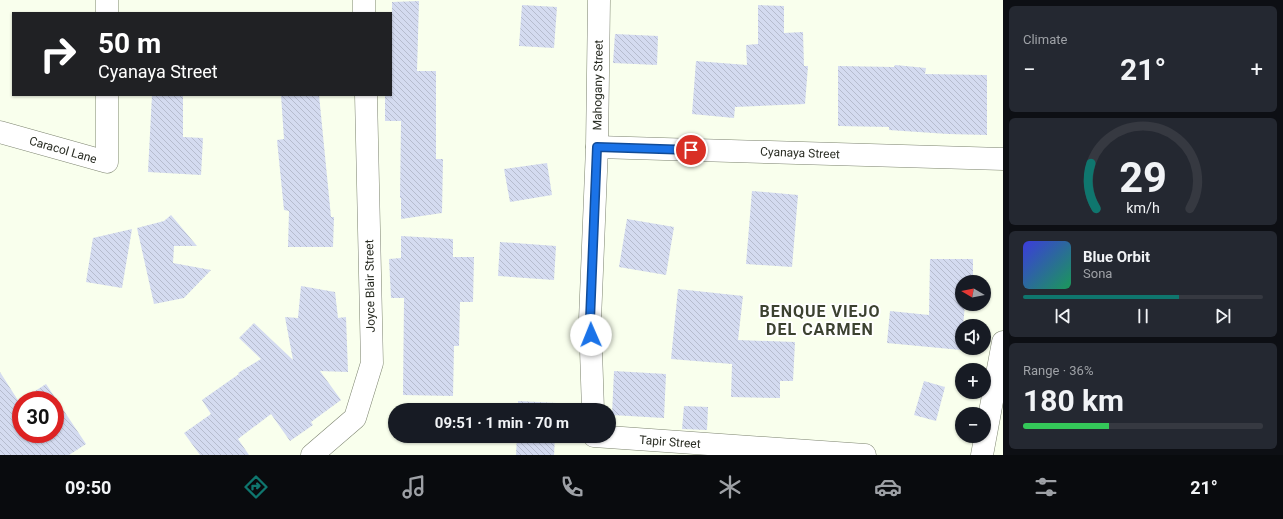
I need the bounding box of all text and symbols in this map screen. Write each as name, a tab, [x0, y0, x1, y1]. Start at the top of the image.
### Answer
text: 50 m	[98, 27, 161, 60]
icon: right	[32, 28, 84, 80]
text: Climate	[1023, 32, 1067, 47]
street label: Mahogany Street	[590, 39, 606, 130]
text: 21°	[1120, 52, 1166, 87]
text: −	[1023, 57, 1036, 82]
text: +	[1251, 57, 1263, 82]
text: Cyanaya Street	[98, 61, 218, 82]
pin	[674, 133, 708, 167]
street label: Caracol Lane	[28, 134, 98, 166]
icon: arrive	[680, 139, 702, 161]
street label: Cyanaya Street	[760, 145, 840, 161]
text: 29	[1119, 153, 1167, 202]
text: km/h	[1126, 200, 1160, 216]
street label: Joyce Blair Street	[362, 239, 378, 333]
text: Blue Orbit	[1083, 248, 1150, 266]
text: Sona	[1083, 266, 1112, 281]
north arrow	[955, 275, 991, 311]
map controls	[955, 275, 991, 443]
district label: BENQUE VIEJO DEL CARMEN	[759, 302, 881, 339]
icon: previous	[1052, 305, 1074, 327]
icon: pause	[1132, 305, 1154, 327]
icon: next	[1212, 305, 1234, 327]
position arrow	[570, 314, 612, 356]
button: sound	[955, 319, 991, 355]
button: +	[955, 363, 991, 399]
text: Range · 36%	[1023, 363, 1093, 378]
text: 180 km	[1023, 383, 1124, 418]
speed limit sign: 30	[12, 391, 64, 443]
button: −	[955, 407, 991, 443]
text: 09:51 · 1 min · 70 m	[435, 414, 569, 432]
street label: Tapir Street	[639, 433, 701, 451]
icon: directions	[242, 473, 270, 501]
icon: music	[400, 473, 428, 501]
icon: phone	[558, 473, 586, 501]
icon: climate	[716, 473, 744, 501]
icon: car	[874, 473, 902, 501]
icon: filters	[1032, 473, 1060, 501]
text: 09:50	[65, 477, 111, 498]
text: 21°	[1190, 477, 1218, 498]

